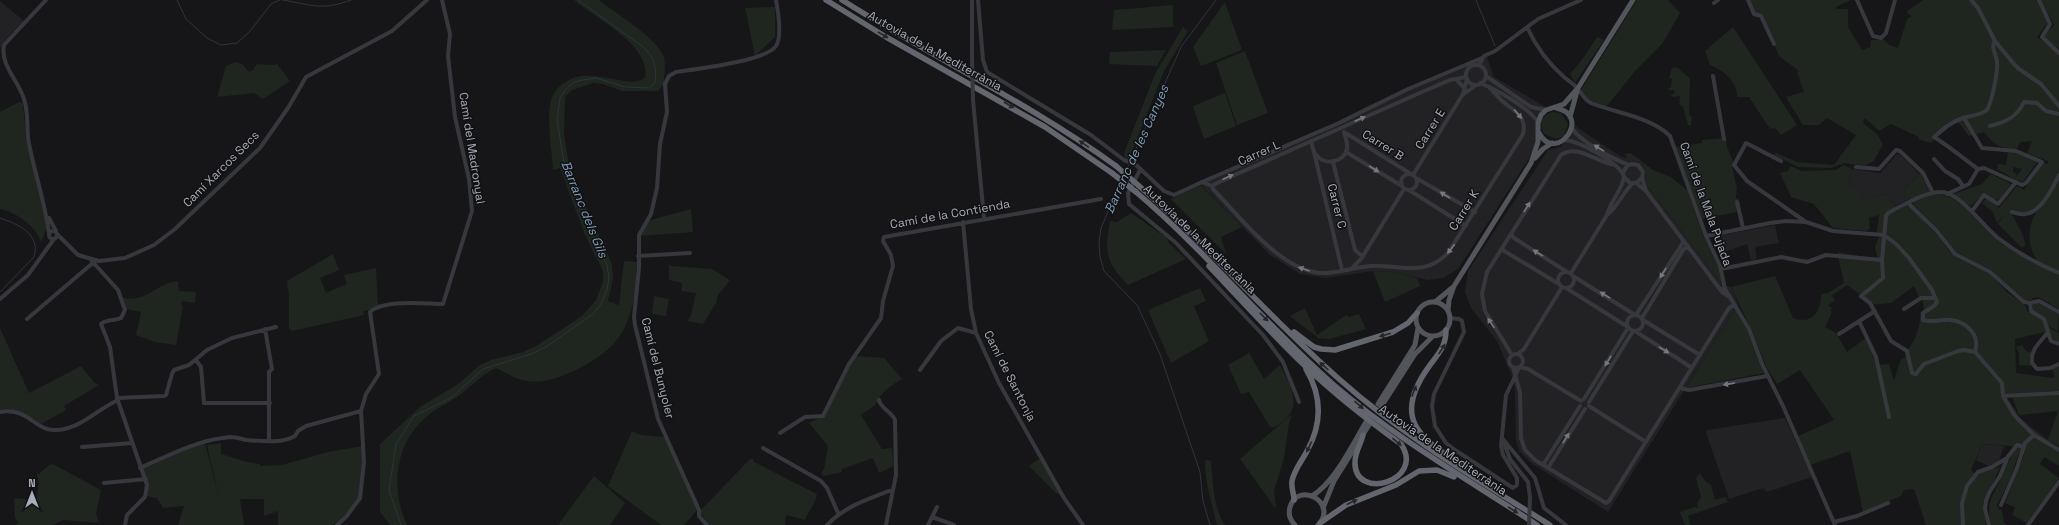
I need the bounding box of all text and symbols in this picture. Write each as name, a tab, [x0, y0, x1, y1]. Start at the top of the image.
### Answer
street label: Autovia de la Mediterrània	[865, 7, 1005, 95]
one-way arrow	[877, 32, 889, 39]
water label: Barranc de les Canyes	[1100, 81, 1173, 216]
street label: Camí del Madronyal	[455, 91, 489, 205]
one-way arrow	[1003, 102, 1015, 109]
street label: Carrer E	[1411, 106, 1449, 152]
one-way arrow	[1514, 109, 1523, 120]
one-way arrow	[1354, 116, 1365, 122]
street label: Carrer B	[1359, 126, 1407, 164]
street label: Camí Xarcos Secs	[179, 127, 263, 211]
street label: Carrer L	[1235, 136, 1283, 169]
one-way arrow	[1079, 140, 1089, 148]
street label: Camí de la Mala Pujada	[1676, 140, 1736, 268]
one-way arrow	[1593, 145, 1605, 152]
water label: Barranc dels Gils	[557, 158, 612, 261]
one-way arrow	[1368, 166, 1380, 173]
one-way arrow	[1223, 174, 1235, 180]
street label: Autovia de la Mediterrània	[1140, 181, 1260, 297]
street label: Carrer C	[1324, 182, 1350, 230]
street label: Carrer K	[1445, 186, 1483, 234]
one-way arrow	[1439, 192, 1451, 199]
street label: Camí de la Contienda	[889, 196, 1011, 232]
one-way arrow	[1524, 201, 1531, 213]
one-way arrow	[1446, 244, 1455, 255]
one-way arrow	[1532, 250, 1544, 257]
one-way arrow	[1297, 266, 1309, 272]
one-way arrow	[1659, 268, 1667, 279]
one-way arrow	[1599, 291, 1610, 298]
one-way arrow	[1259, 312, 1269, 322]
street label: Camí del Bunyoler	[638, 316, 678, 421]
one-way arrow	[1487, 318, 1495, 328]
street label: Camí de Santonja	[980, 328, 1040, 424]
one-way arrow	[1379, 332, 1391, 338]
one-way arrow	[1438, 344, 1445, 355]
one-way arrow	[1659, 346, 1669, 354]
one-way arrow	[1604, 356, 1612, 367]
one-way arrow	[1319, 361, 1329, 371]
one-way arrow	[1723, 381, 1735, 387]
one-way arrow	[1412, 384, 1418, 396]
one-way arrow	[1354, 401, 1364, 410]
street label: Autovia de la Mediterrània	[1376, 401, 1510, 499]
one-way arrow	[1563, 432, 1570, 444]
one-way arrow	[1392, 438, 1402, 447]
one-way arrow	[1306, 441, 1312, 453]
north arrow	[12, 473, 52, 513]
text: N	[28, 476, 36, 490]
one-way arrow	[1347, 499, 1358, 505]
one-way arrow	[1507, 506, 1519, 513]

